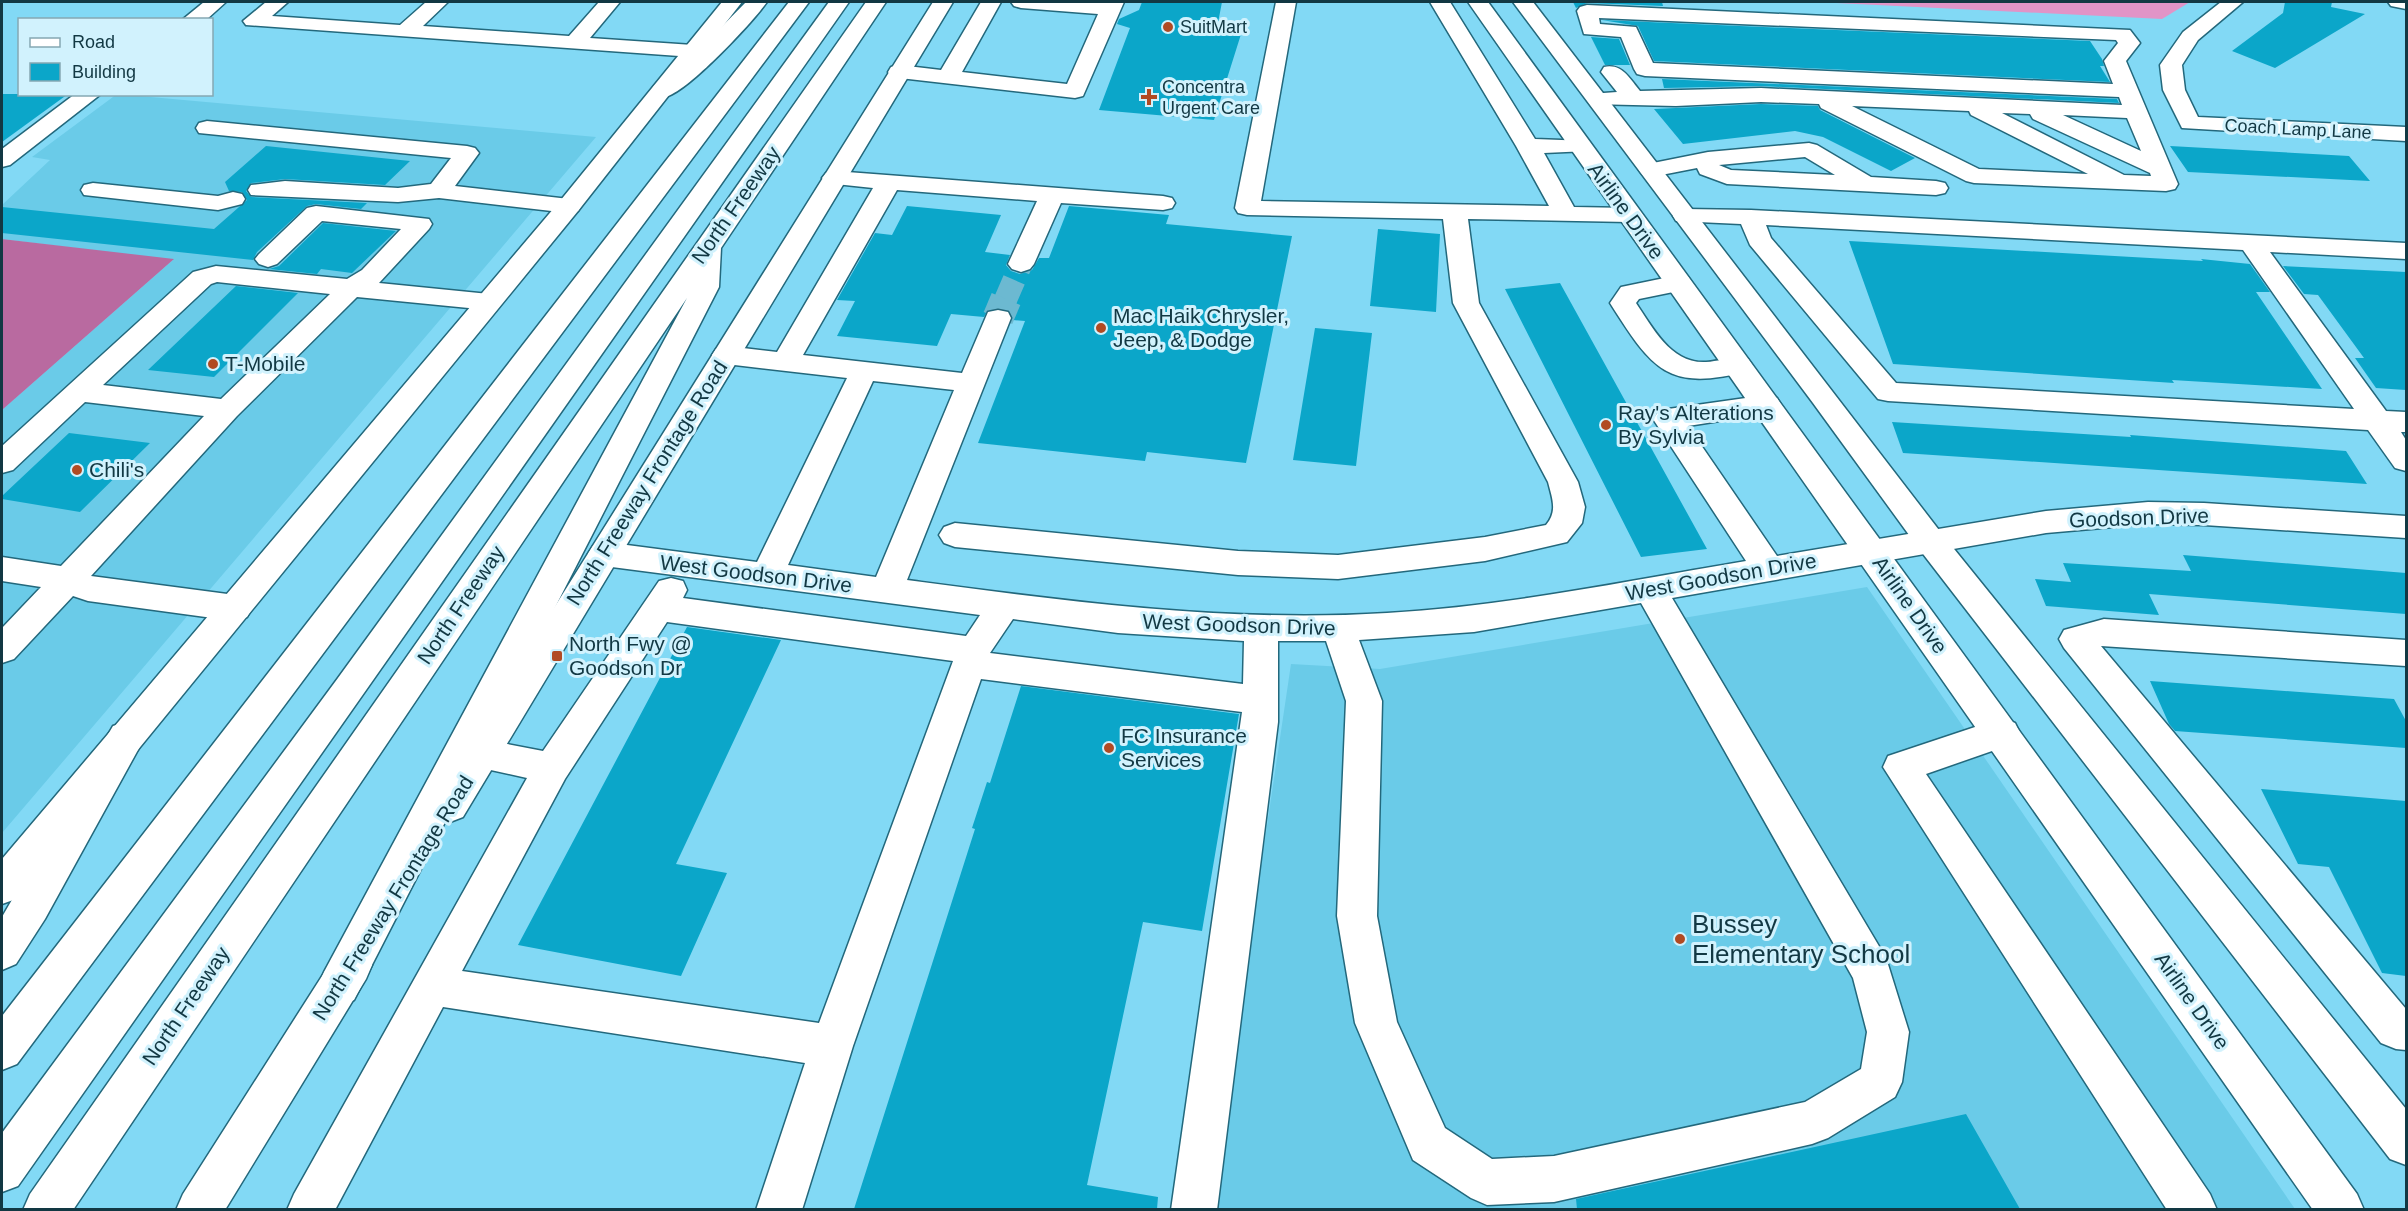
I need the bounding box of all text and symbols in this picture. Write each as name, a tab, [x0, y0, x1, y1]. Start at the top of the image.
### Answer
place label: SuitMart	[1180, 17, 1247, 37]
legend	[18, 18, 213, 96]
marker: SuitMart	[1161, 20, 1175, 34]
text: Road	[72, 32, 115, 52]
text: Building	[72, 62, 136, 82]
place label: Concentra Urgent Care	[1162, 77, 1260, 118]
marker: Concentra Urgent Care	[1140, 88, 1158, 106]
street label: Coach Lamp Lane	[2224, 115, 2372, 143]
street label: North Freeway	[687, 141, 785, 268]
street label: Airline Drive	[1584, 158, 1669, 263]
place label: Mac Haik Chrysler, Jeep, & Dodge	[1113, 304, 1289, 351]
marker: Mac Haik Chrysler, Jeep, & Dodge	[1094, 321, 1108, 335]
place label: T-Mobile	[225, 352, 306, 375]
street label: North Freeway Frontage Road	[562, 356, 731, 609]
marker: T-Mobile	[206, 357, 220, 371]
place label: Ray's Alterations By Sylvia	[1618, 401, 1774, 448]
marker: Ray's Alterations By Sylvia	[1599, 418, 1613, 432]
place label: Chili's	[89, 458, 144, 481]
marker: Chili's	[70, 463, 84, 477]
street label: Goodson Drive	[2069, 504, 2209, 531]
street label: North Freeway	[413, 541, 509, 668]
street label: West Goodson Drive	[1624, 548, 1818, 605]
street label: West Goodson Drive	[659, 550, 853, 597]
street label: Airline Drive	[1869, 552, 1952, 658]
street label: West Goodson Drive	[1142, 610, 1336, 639]
place label: North Fwy @ Goodson Dr	[569, 632, 692, 679]
marker: North Fwy @ Goodson Dr	[550, 649, 564, 663]
place label: FC Insurance Services	[1121, 724, 1247, 771]
marker: FC Insurance Services	[1102, 741, 1116, 755]
street label: North Freeway Frontage Road	[308, 771, 477, 1024]
place label: Bussey Elementary School	[1692, 909, 1910, 969]
marker: Bussey Elementary School	[1673, 932, 1687, 946]
street label: North Freeway	[138, 942, 234, 1069]
street label: Airline Drive	[2151, 948, 2234, 1054]

